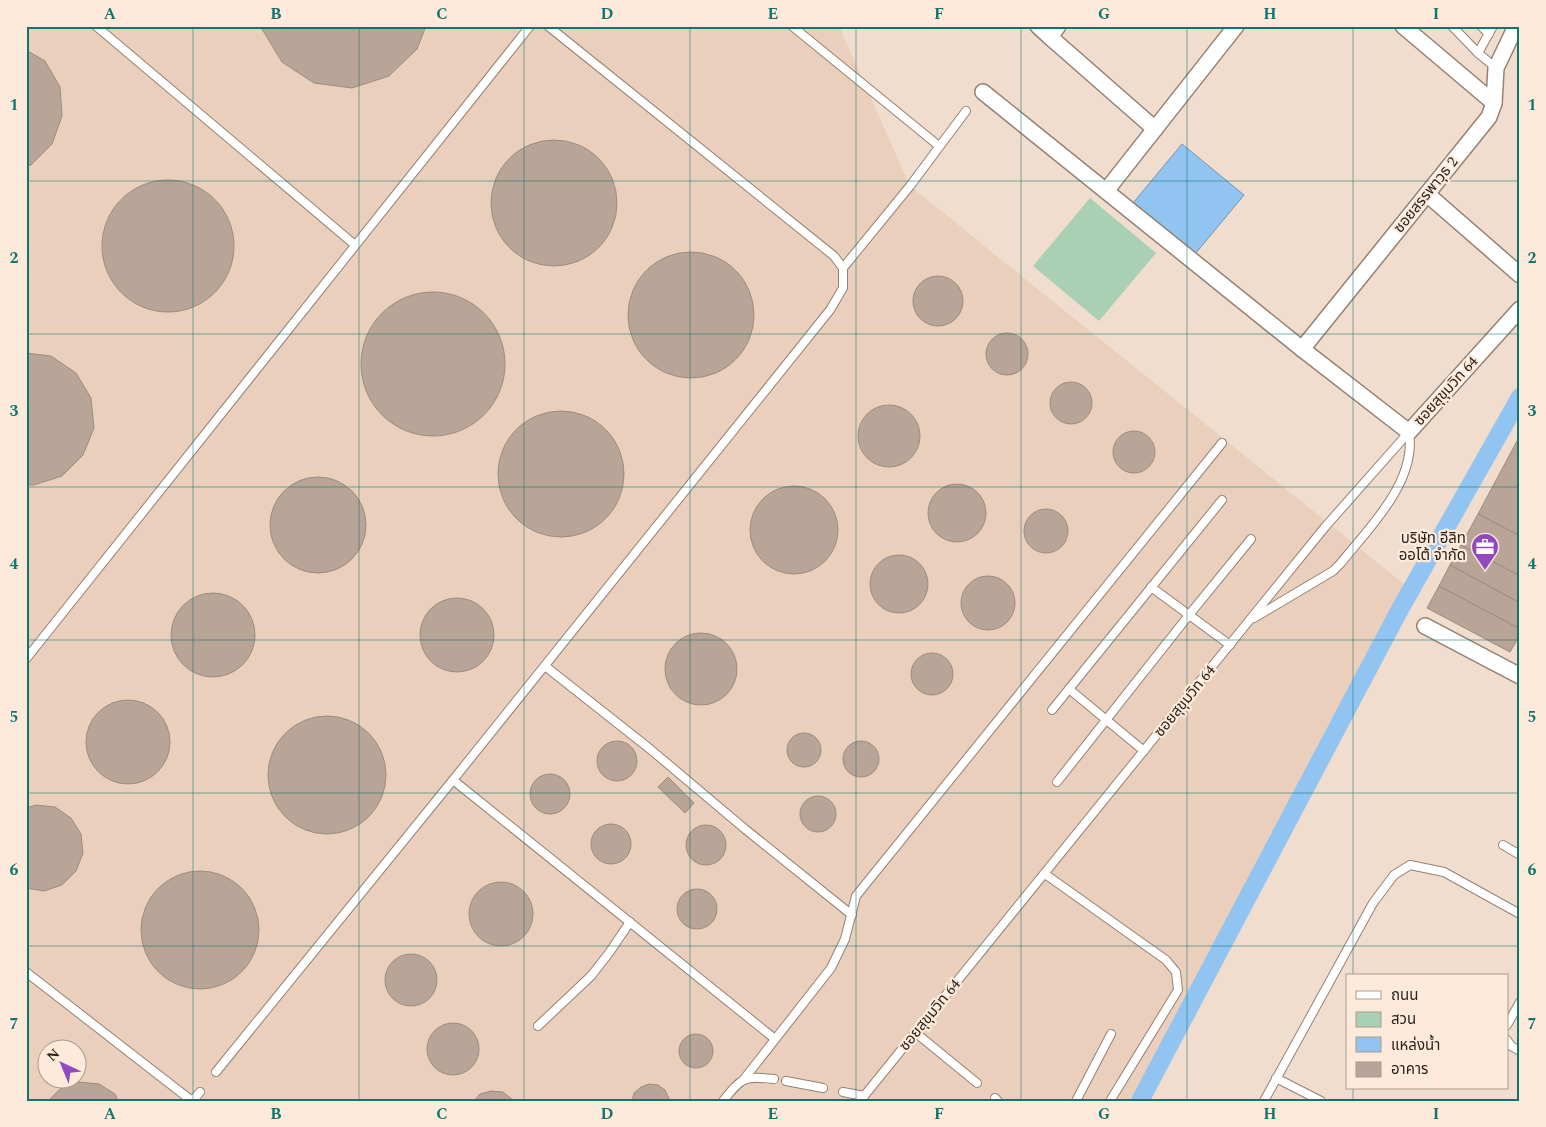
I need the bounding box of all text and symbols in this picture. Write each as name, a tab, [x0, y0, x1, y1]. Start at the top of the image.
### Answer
text: A	[104, 2, 117, 26]
text: B	[270, 2, 282, 26]
text: C	[436, 2, 448, 26]
text: D	[601, 2, 614, 26]
text: E	[768, 2, 778, 26]
text: F	[934, 2, 944, 26]
text: G	[1098, 2, 1110, 26]
text: H	[1263, 2, 1277, 26]
text: I	[1433, 2, 1439, 26]
text: 1	[10, 93, 18, 117]
text: 1	[1528, 93, 1536, 117]
street label: ซอยสรรพาวุธ 2	[1388, 152, 1464, 238]
text: 2	[10, 246, 19, 270]
text: 2	[1528, 246, 1537, 270]
street label: ซอยสุขุมวิท 64	[1408, 351, 1484, 431]
text: 3	[10, 399, 19, 423]
text: 3	[1528, 399, 1537, 423]
place label: บริษัท อีลิท ออโต้ จำกัด	[1399, 527, 1466, 567]
office icon: บริษัท อีลิท ออโต้ จำกัด	[1470, 532, 1500, 571]
text: 4	[10, 552, 19, 576]
text: 4	[1528, 552, 1537, 576]
street label: ซอยสุขุมวิท 64	[1149, 660, 1222, 742]
text: 5	[10, 705, 18, 729]
text: 5	[1528, 705, 1536, 729]
text: 6	[10, 858, 19, 882]
text: 6	[1528, 858, 1537, 882]
street label: ซอยสุขุมวิท 64	[894, 974, 967, 1056]
legend	[1346, 974, 1508, 1090]
text: ถนน	[1391, 984, 1418, 1007]
text: สวน	[1391, 1008, 1416, 1031]
text: 7	[10, 1012, 19, 1036]
text: 7	[1528, 1012, 1537, 1036]
text: แหล่งน้ำ	[1391, 1034, 1440, 1057]
north arrow	[38, 1040, 88, 1090]
text: N	[42, 1043, 65, 1067]
text: อาคาร	[1391, 1058, 1428, 1081]
text: A	[104, 1102, 117, 1126]
text: B	[270, 1102, 282, 1126]
text: C	[436, 1102, 448, 1126]
text: D	[601, 1102, 614, 1126]
text: E	[768, 1102, 778, 1126]
text: F	[934, 1102, 944, 1126]
text: G	[1098, 1102, 1110, 1126]
text: H	[1263, 1102, 1277, 1126]
text: I	[1433, 1102, 1439, 1126]

